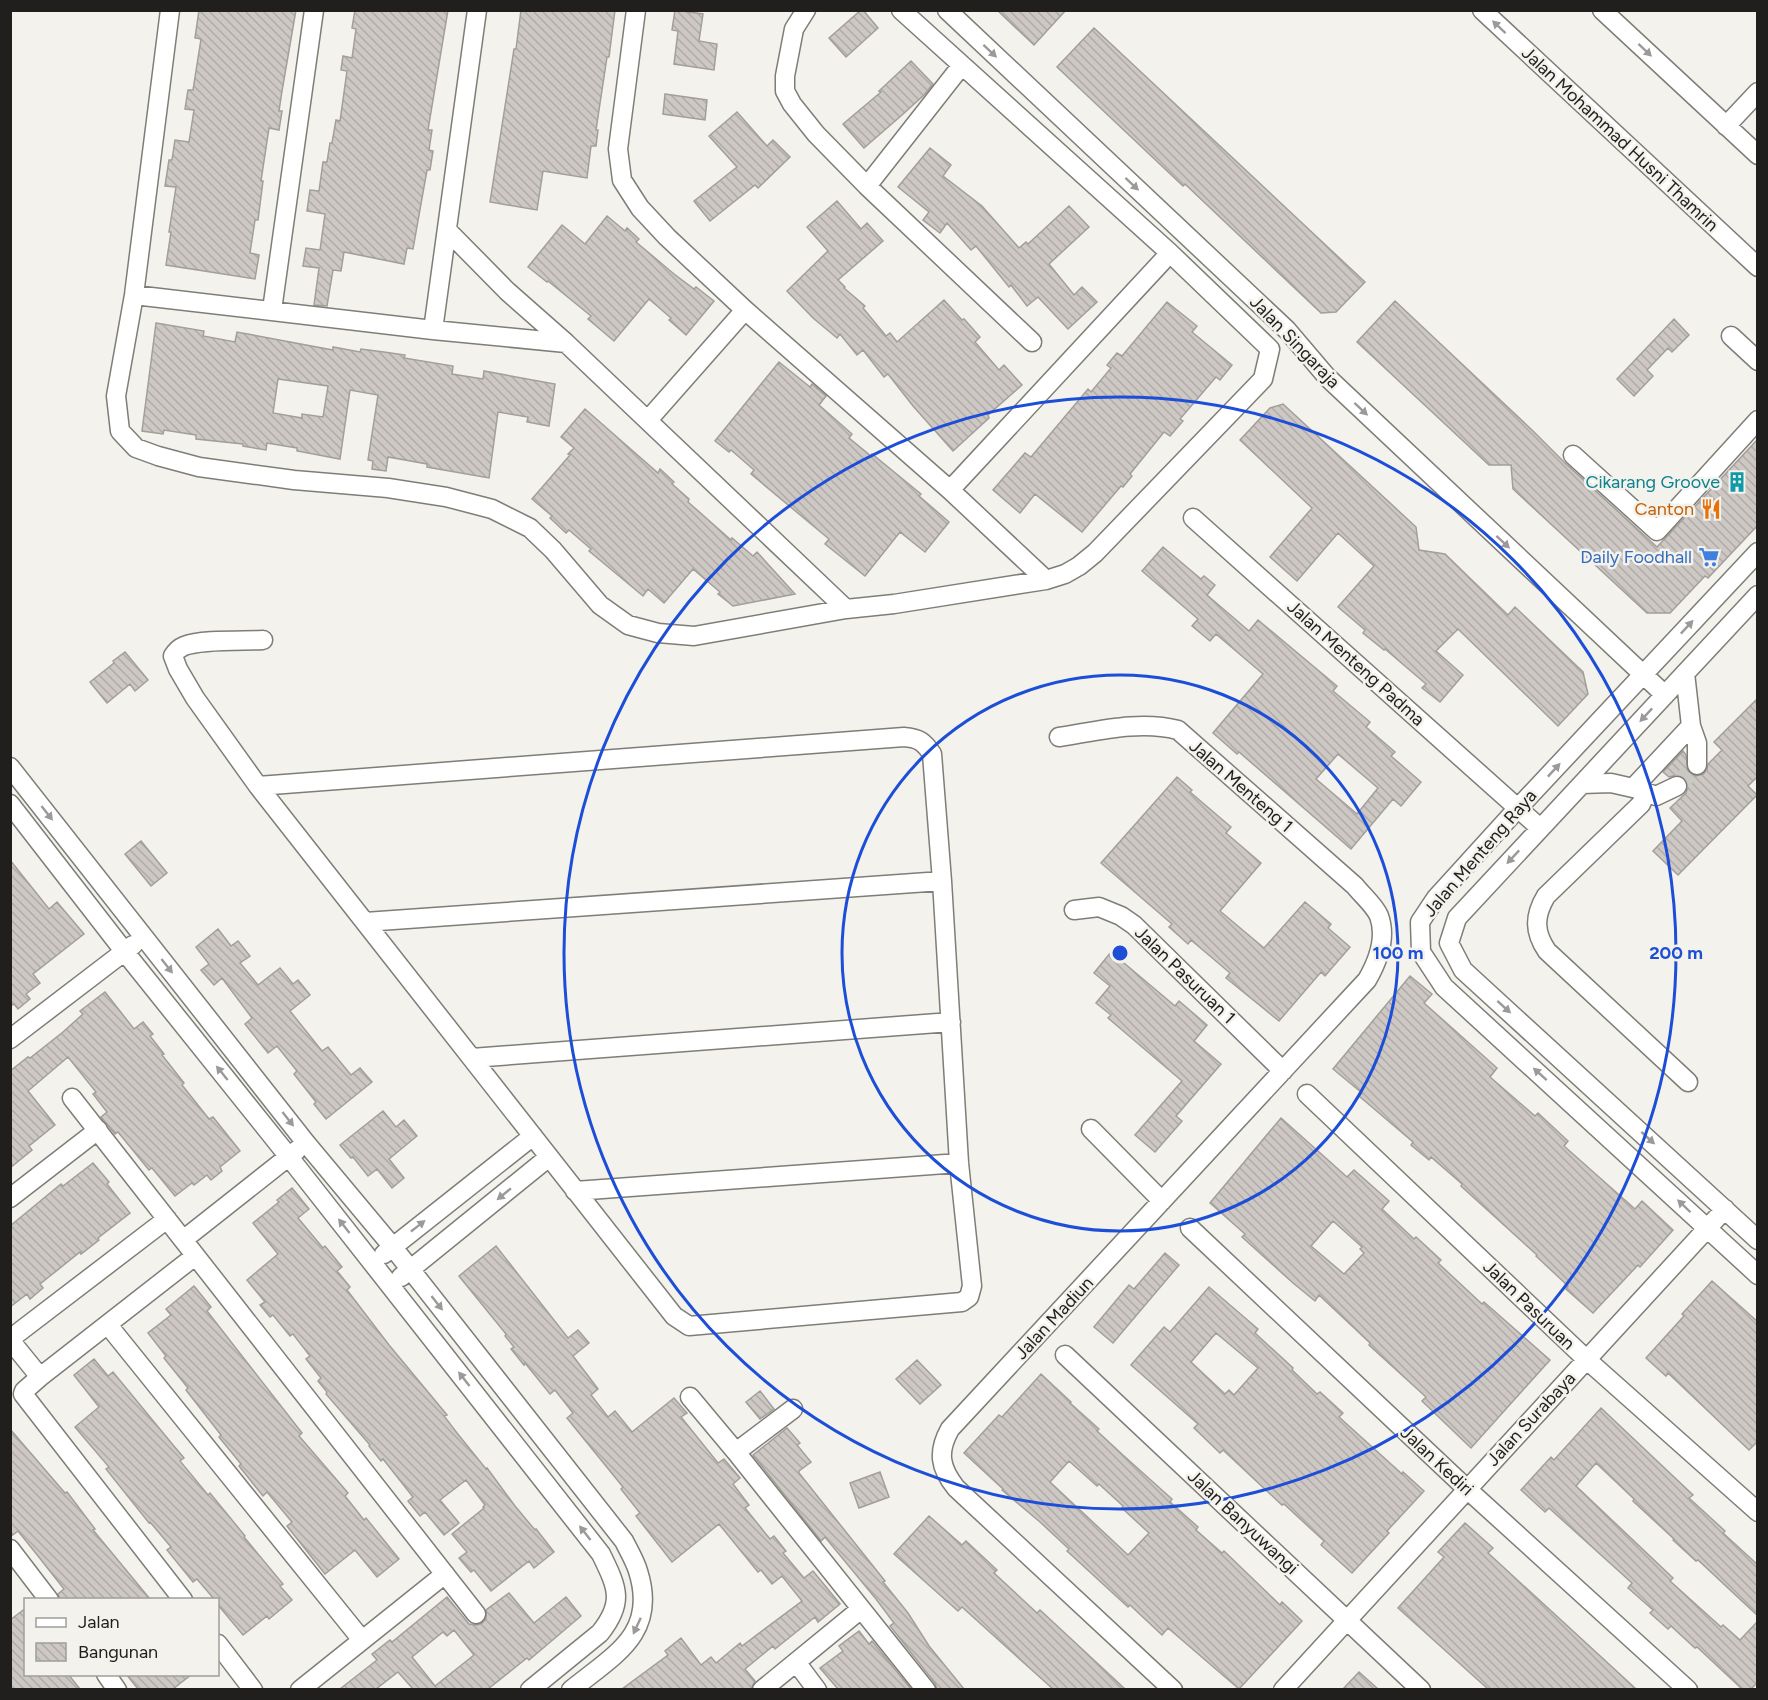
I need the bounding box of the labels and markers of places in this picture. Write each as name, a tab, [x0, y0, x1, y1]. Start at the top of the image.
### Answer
building icon: Cikarang Groove	[1725, 470, 1749, 494]
place label: Cikarang Groove	[1585, 471, 1720, 493]
restaurant icon: Canton	[1699, 497, 1723, 521]
place label: Canton	[1635, 498, 1694, 520]
supermarket icon: Daily Foodhall	[1697, 545, 1721, 569]
place label: Daily Foodhall	[1580, 546, 1692, 568]
centre of rings	[1110, 943, 1130, 963]

